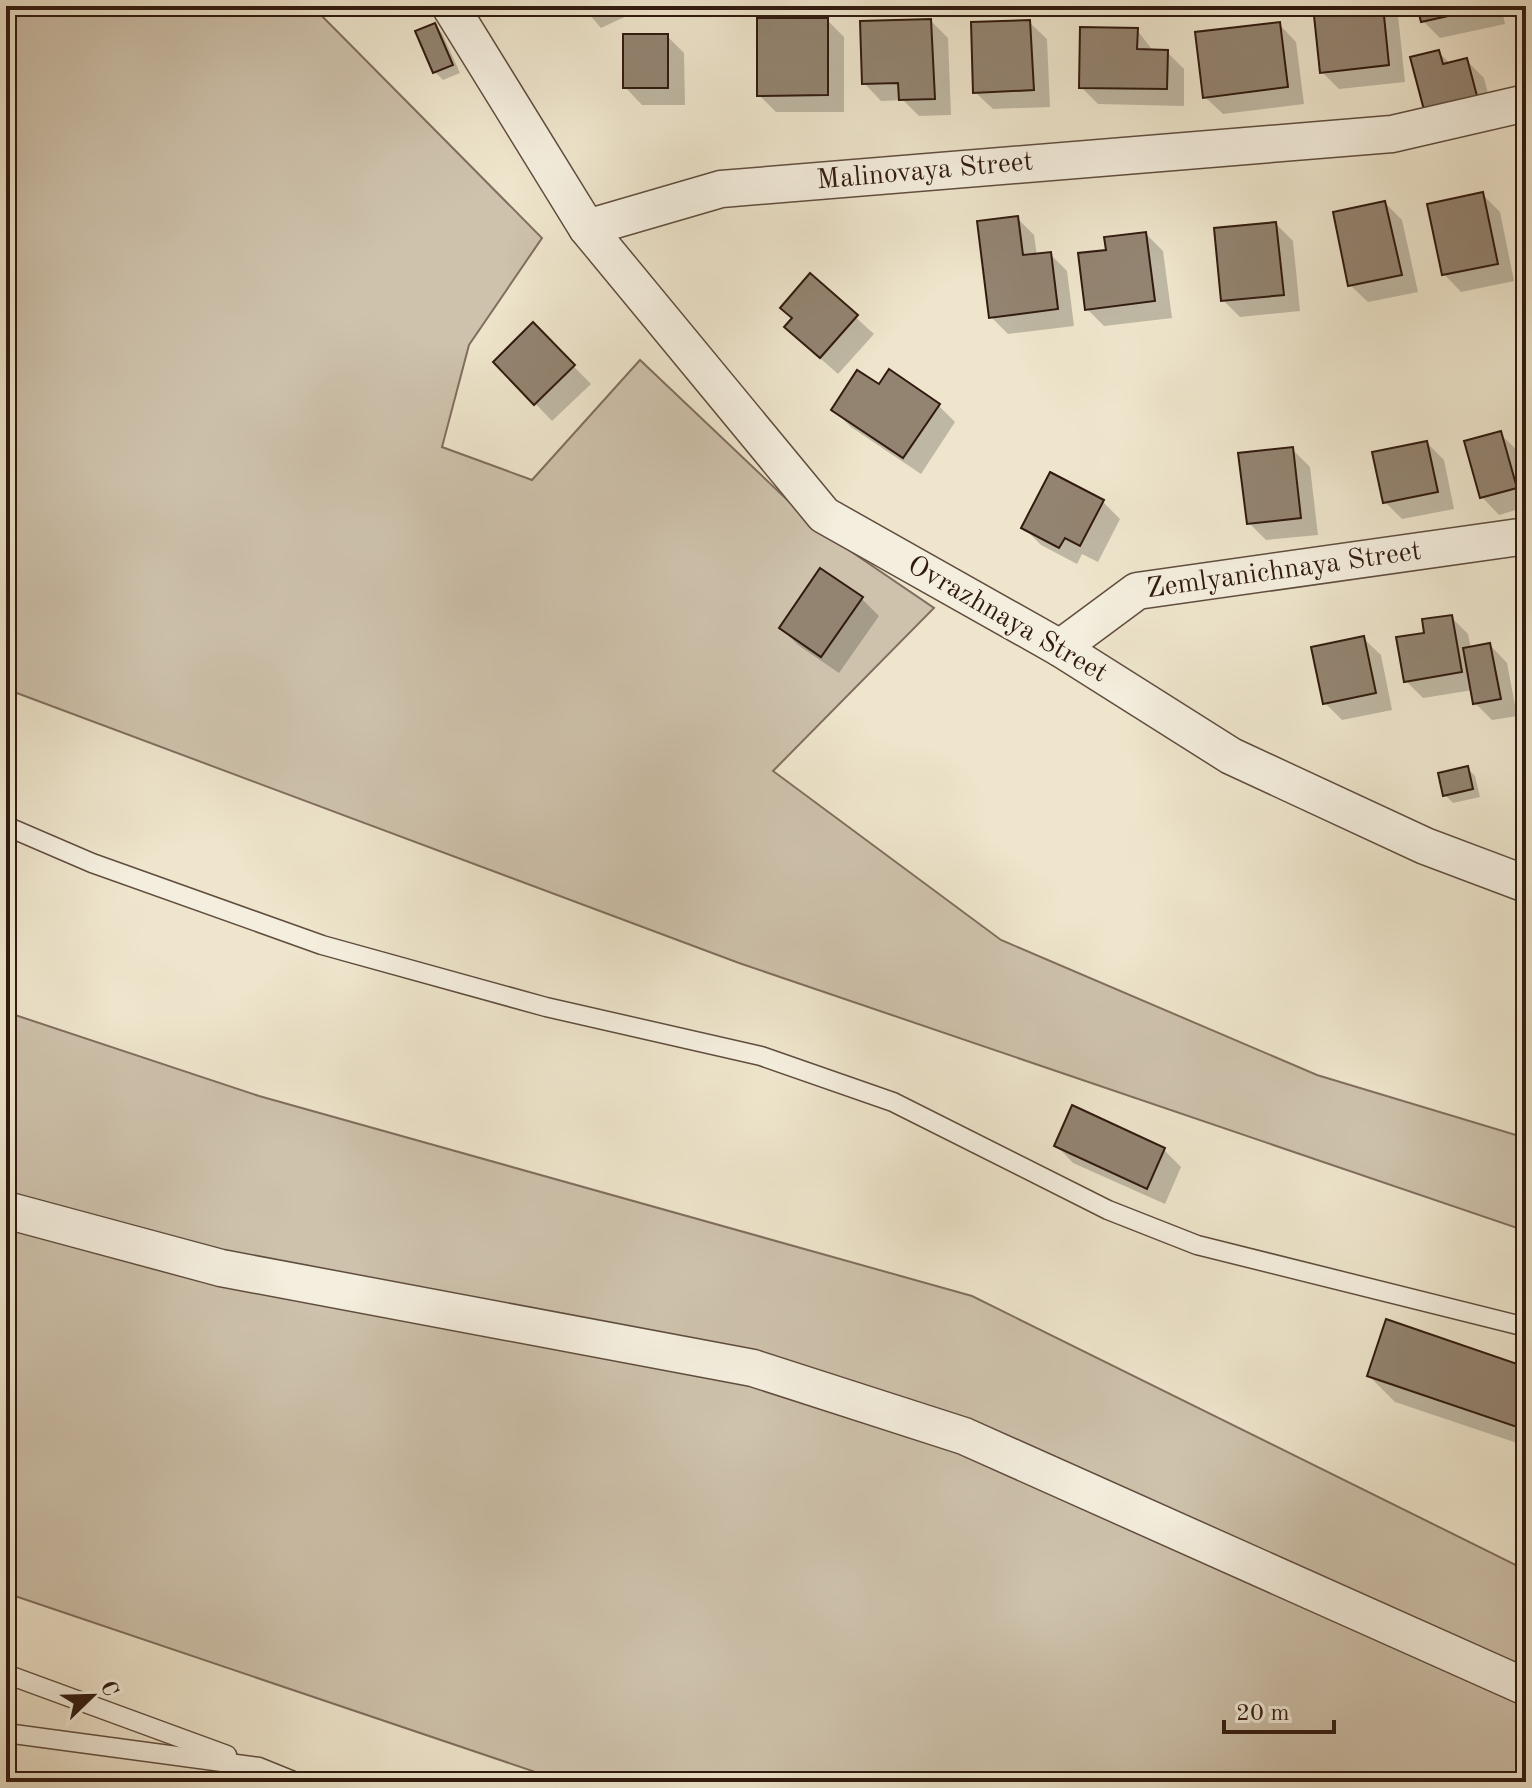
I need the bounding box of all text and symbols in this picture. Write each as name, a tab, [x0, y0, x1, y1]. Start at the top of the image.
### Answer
street label: Malinovaya Street	[815, 149, 1035, 195]
street label: Zemlyanichnaya Street	[1145, 538, 1423, 604]
street label: Ovrazhnaya Street	[902, 551, 1112, 689]
north arrow	[52, 1656, 132, 1736]
text: С	[96, 1678, 122, 1700]
scale bar	[1224, 1684, 1334, 1734]
text: 20 m	[1236, 1702, 1290, 1726]

